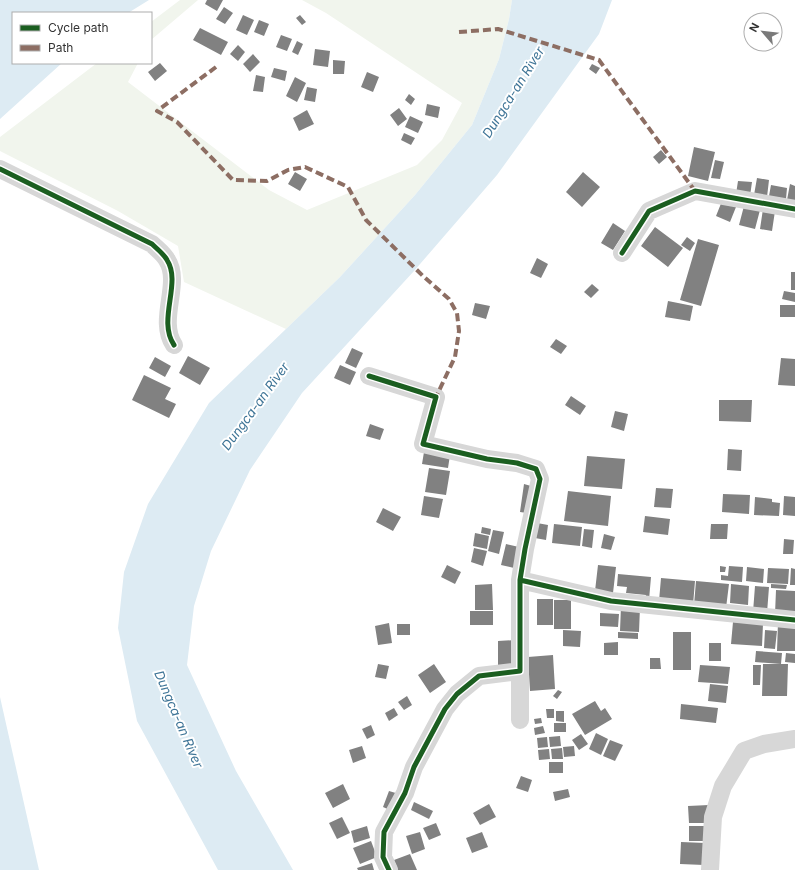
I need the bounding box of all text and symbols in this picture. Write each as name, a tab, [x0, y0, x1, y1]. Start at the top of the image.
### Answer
legend	[12, 12, 152, 64]
north arrow	[743, 12, 783, 52]
text: Cycle path	[48, 20, 109, 35]
text: N	[746, 20, 762, 34]
text: Path	[48, 40, 73, 55]
water label: Dungca-an River	[479, 43, 548, 141]
water label: Dungca-an River	[218, 358, 293, 453]
water label: Dungca-an River	[151, 668, 207, 771]

